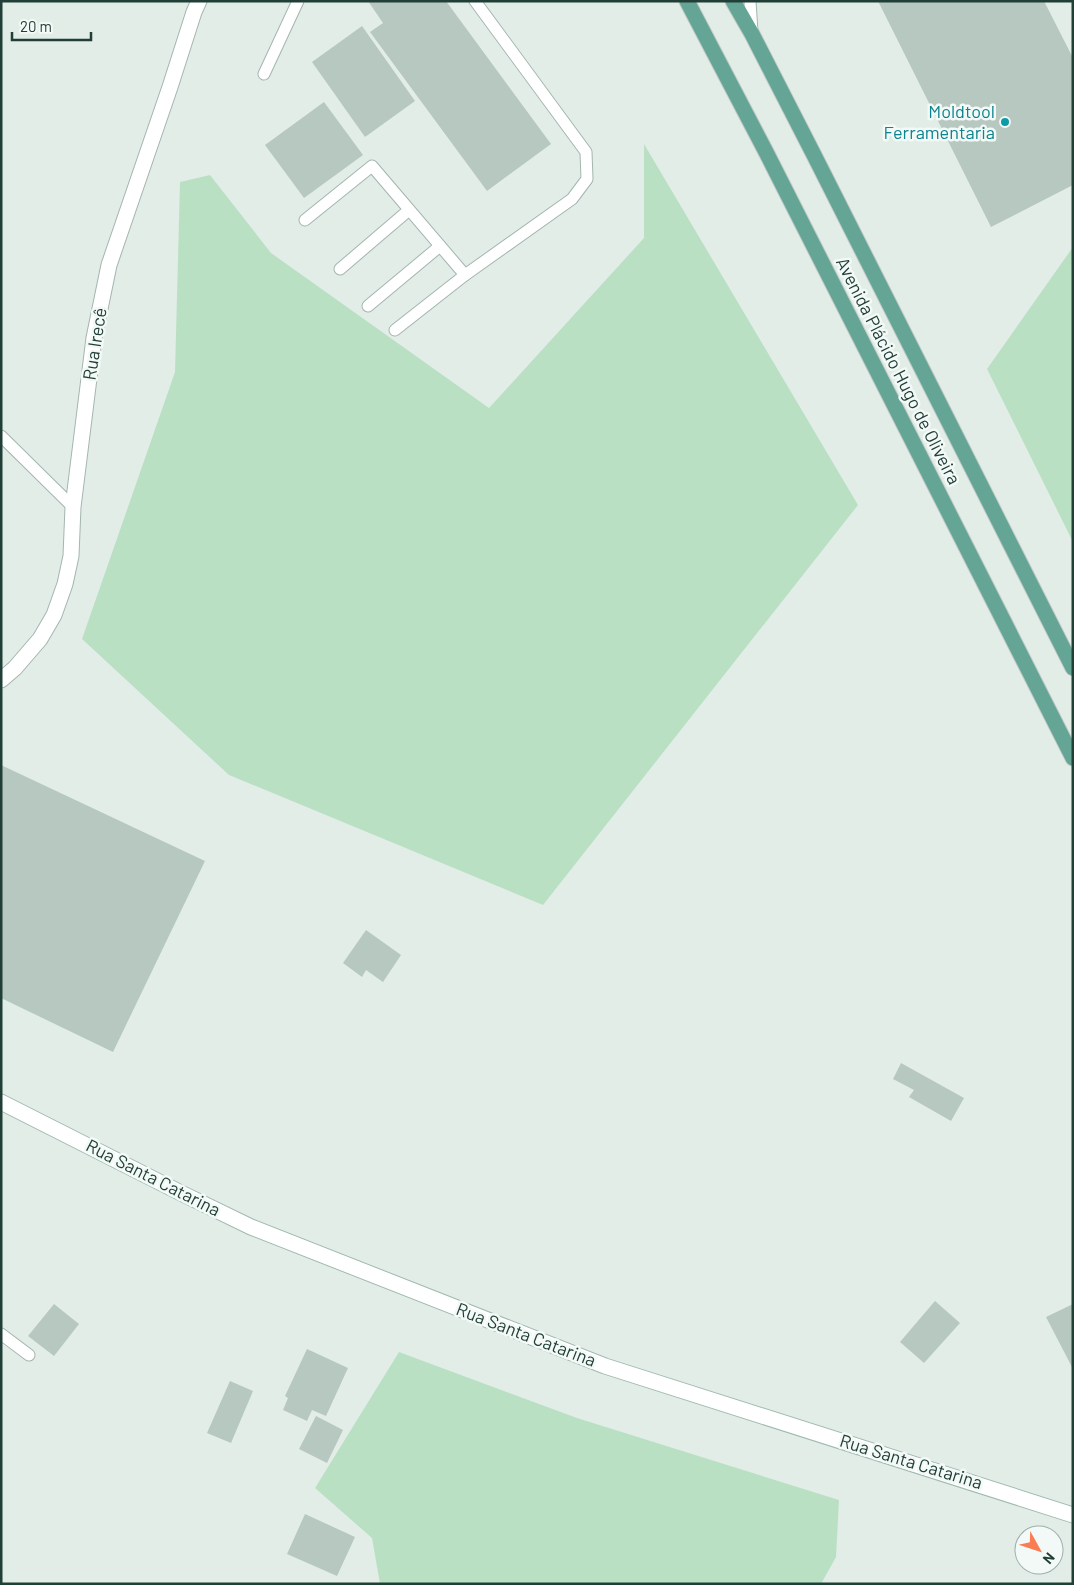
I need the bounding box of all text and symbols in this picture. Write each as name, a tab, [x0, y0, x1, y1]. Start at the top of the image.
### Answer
scale bar	[12, 10, 91, 42]
text: 20 m	[20, 17, 52, 35]
place label: Moldtool Ferramentaria	[883, 100, 995, 143]
marker: Moldtool Ferramentaria	[999, 116, 1011, 128]
street label: Avenida Plácido Hugo de Oliveira	[832, 253, 966, 488]
street label: Rua Irecê	[77, 306, 111, 382]
street label: Rua Santa Catarina	[83, 1134, 224, 1220]
street label: Rua Santa Catarina	[453, 1297, 599, 1371]
street label: Rua Santa Catarina	[837, 1429, 985, 1493]
north arrow	[1014, 1525, 1064, 1575]
text: N	[1040, 1550, 1059, 1568]

